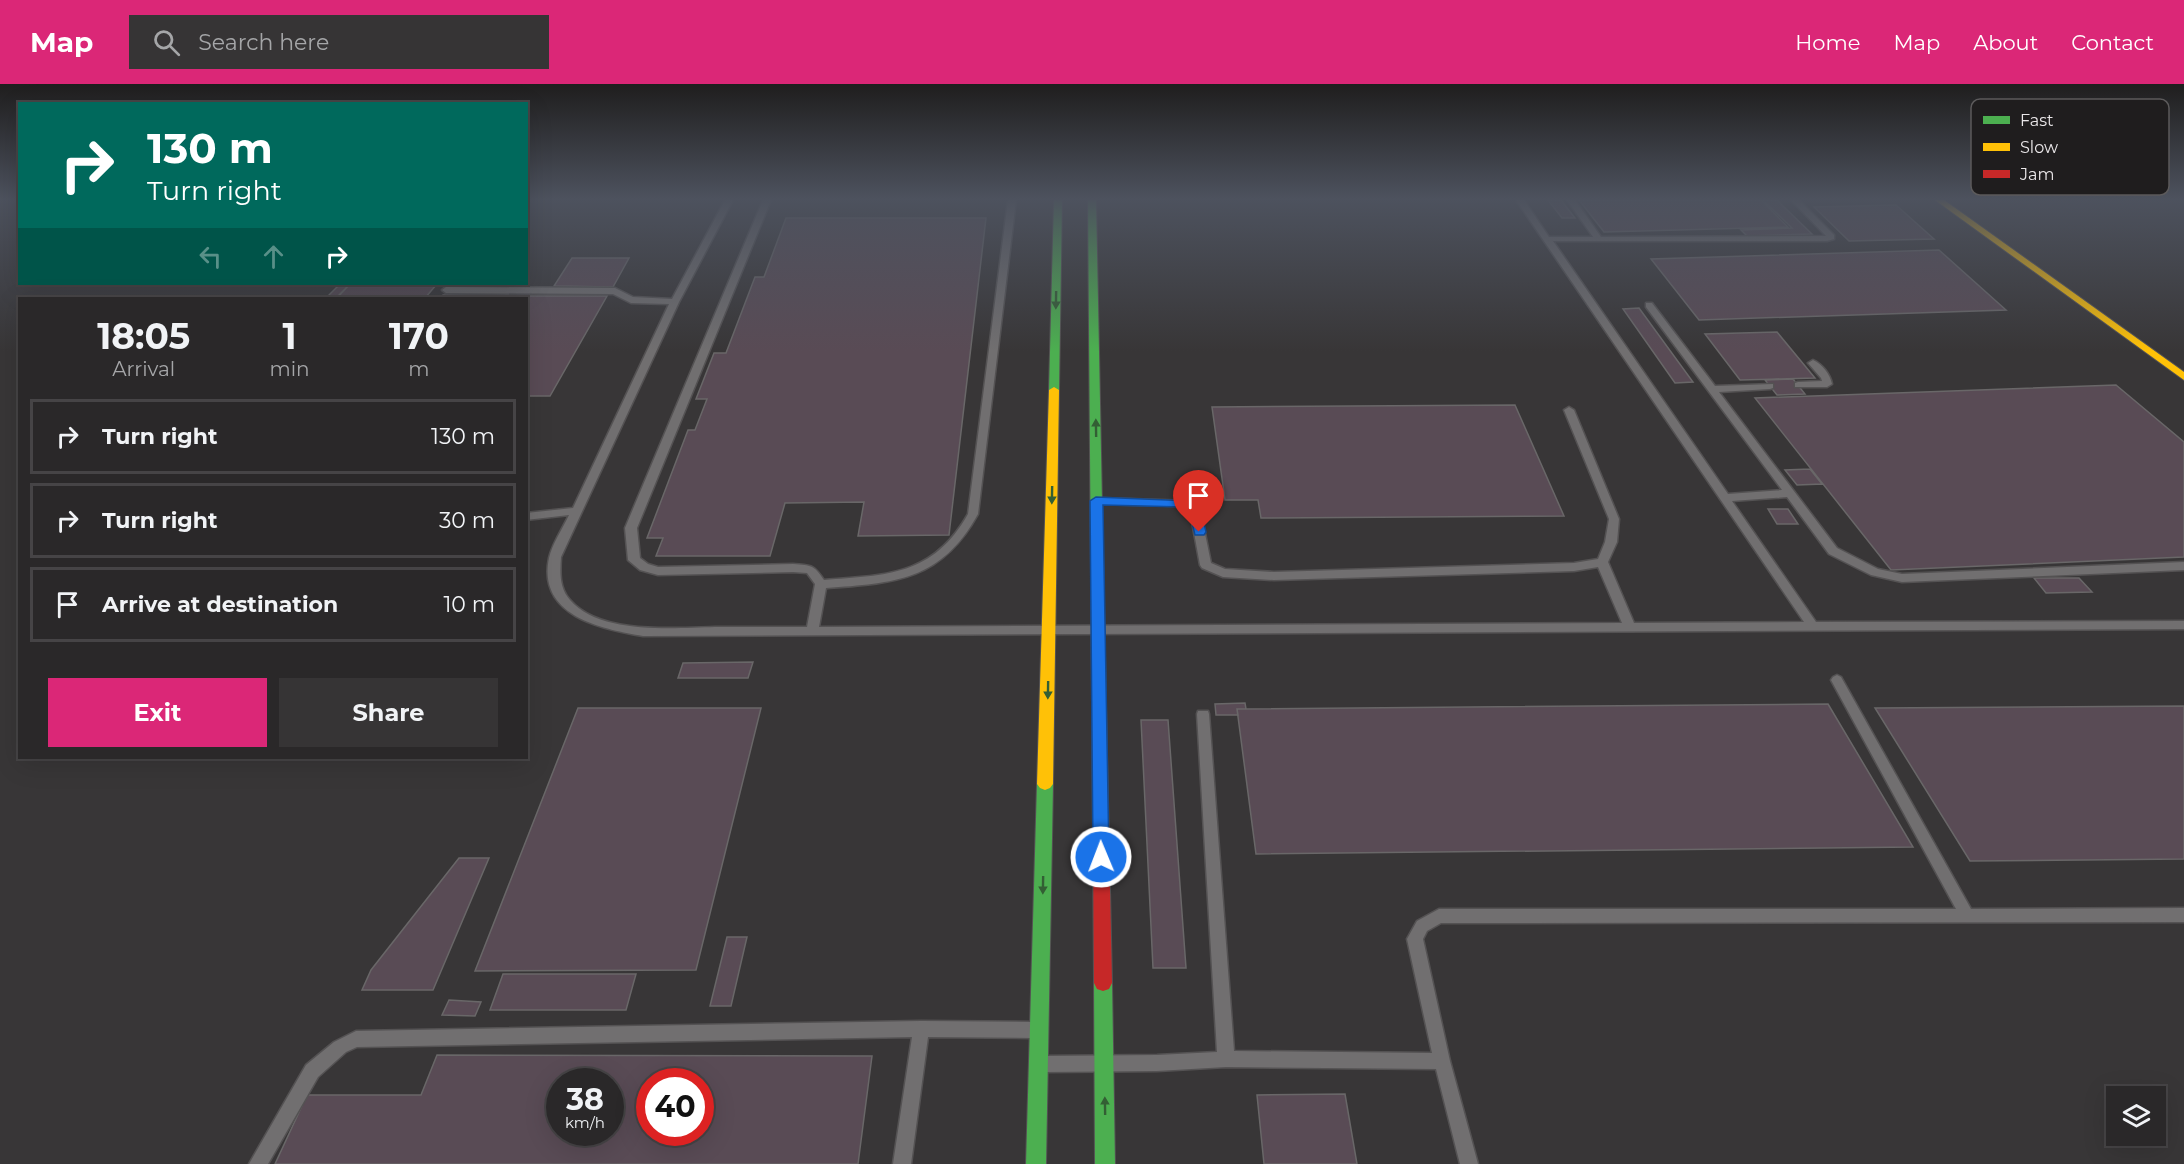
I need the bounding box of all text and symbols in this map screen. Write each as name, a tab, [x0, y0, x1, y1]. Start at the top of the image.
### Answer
search box	[129, 15, 549, 69]
text: Map	[30, 25, 93, 59]
icon: search	[150, 26, 183, 59]
text: Search here	[198, 29, 329, 56]
text: Home	[1795, 30, 1860, 55]
text: Map	[1893, 30, 1940, 55]
text: About	[1973, 30, 2038, 55]
text: Contact	[2071, 30, 2154, 55]
legend	[1971, 99, 2169, 195]
text: Fast	[2020, 111, 2054, 130]
text: 130 m	[147, 122, 273, 174]
icon: right	[48, 126, 126, 204]
text: Slow	[2020, 138, 2058, 157]
text: Jam	[2019, 165, 2054, 184]
text: Turn right	[147, 174, 282, 207]
icon: left	[194, 240, 227, 273]
icon: ahead	[257, 240, 290, 273]
icon: right	[320, 240, 353, 273]
one-way arrow	[1051, 291, 1061, 310]
text: 18:05	[97, 314, 190, 358]
text: 1	[282, 314, 297, 358]
text: 170	[389, 314, 449, 358]
text: Arrival	[112, 357, 175, 381]
text: min	[269, 357, 310, 381]
text: m	[408, 357, 429, 381]
one-way arrow	[1091, 418, 1100, 437]
icon: right	[51, 420, 84, 453]
text: Turn right	[102, 423, 217, 450]
text: 130 m	[431, 423, 495, 450]
pin	[1173, 470, 1224, 532]
icon: arrive	[1182, 479, 1215, 512]
one-way arrow	[1047, 486, 1057, 505]
icon: right	[51, 504, 84, 537]
text: Turn right	[102, 507, 217, 534]
text: 30 m	[439, 507, 495, 534]
icon: arrive	[51, 588, 84, 621]
text: Arrive at destination	[102, 591, 338, 618]
text: 10 m	[443, 591, 495, 618]
button: Exit	[48, 678, 267, 747]
button: Share	[279, 678, 498, 747]
one-way arrow	[1043, 680, 1053, 699]
position arrow	[1069, 825, 1133, 889]
one-way arrow	[1038, 875, 1048, 894]
speed limit sign: 40	[636, 1068, 714, 1146]
text: 38	[566, 1081, 604, 1118]
map controls	[2106, 1086, 2166, 1146]
button: layers	[2106, 1086, 2166, 1146]
one-way arrow	[1100, 1096, 1110, 1115]
text: km/h	[565, 1113, 605, 1132]

